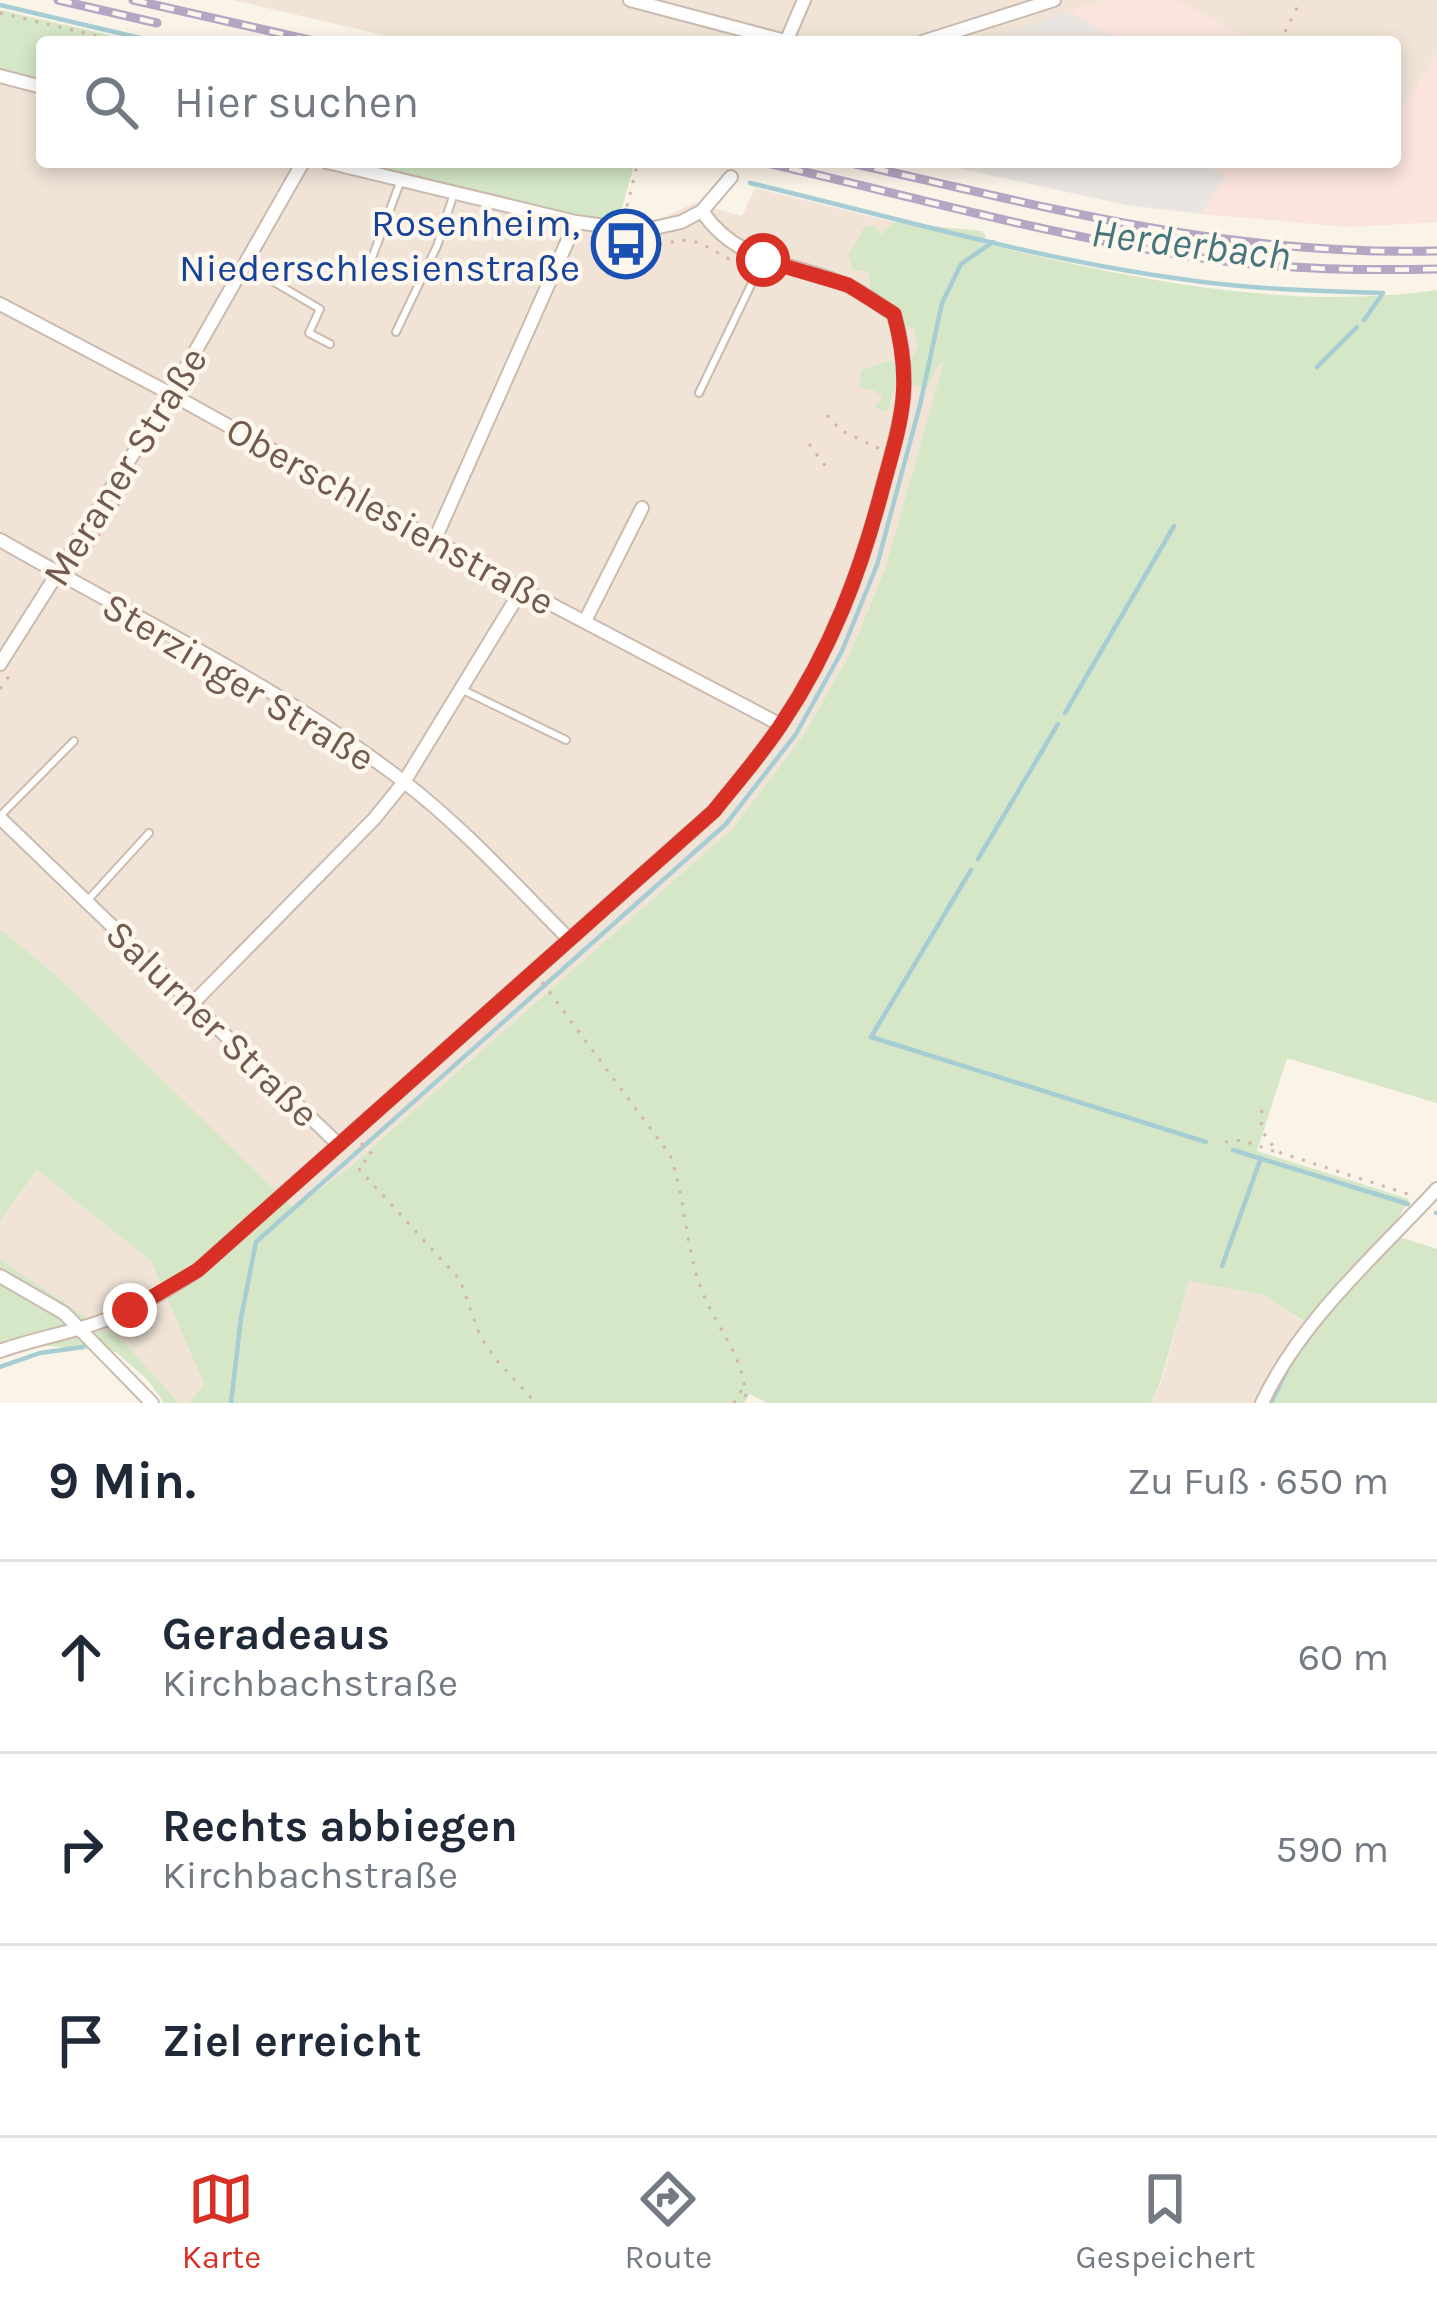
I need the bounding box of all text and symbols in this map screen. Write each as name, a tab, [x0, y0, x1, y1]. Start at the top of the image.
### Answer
search box	[36, 36, 1401, 168]
icon: search	[78, 69, 144, 135]
text: Hier suchen	[174, 76, 419, 128]
place label: Rosenheim, Niederschlesienstraße	[179, 200, 580, 291]
water label: Herderbach	[1088, 207, 1294, 281]
bus stop icon: Rosenheim, Niederschlesienstraße	[591, 209, 661, 279]
route start	[736, 233, 790, 287]
street label: Meraner Straße	[33, 338, 217, 595]
street label: Oberschlesienstraße	[218, 407, 563, 625]
street label: Sterzinger Straße	[94, 583, 383, 781]
street label: Salurner Straße	[96, 910, 328, 1137]
route end	[103, 1283, 157, 1337]
text: 9 Min.	[48, 1451, 196, 1511]
text: Zu Fuß · 650 m	[1127, 1458, 1389, 1504]
text: Geradeaus	[162, 1608, 390, 1660]
icon: ahead	[48, 1624, 114, 1690]
text: 60 m	[1298, 1634, 1389, 1680]
text: Kirchbachstraße	[162, 1660, 458, 1706]
text: Rechts abbiegen	[162, 1800, 518, 1852]
icon: right	[48, 1816, 114, 1882]
text: 590 m	[1275, 1826, 1389, 1872]
text: Kirchbachstraße	[162, 1852, 458, 1898]
icon: arrive	[48, 2008, 114, 2074]
text: Ziel erreicht	[162, 2015, 421, 2067]
tab: Karte	[182, 2166, 261, 2276]
tab: Route	[625, 2166, 712, 2276]
tab: Gespeichert	[1075, 2166, 1255, 2276]

